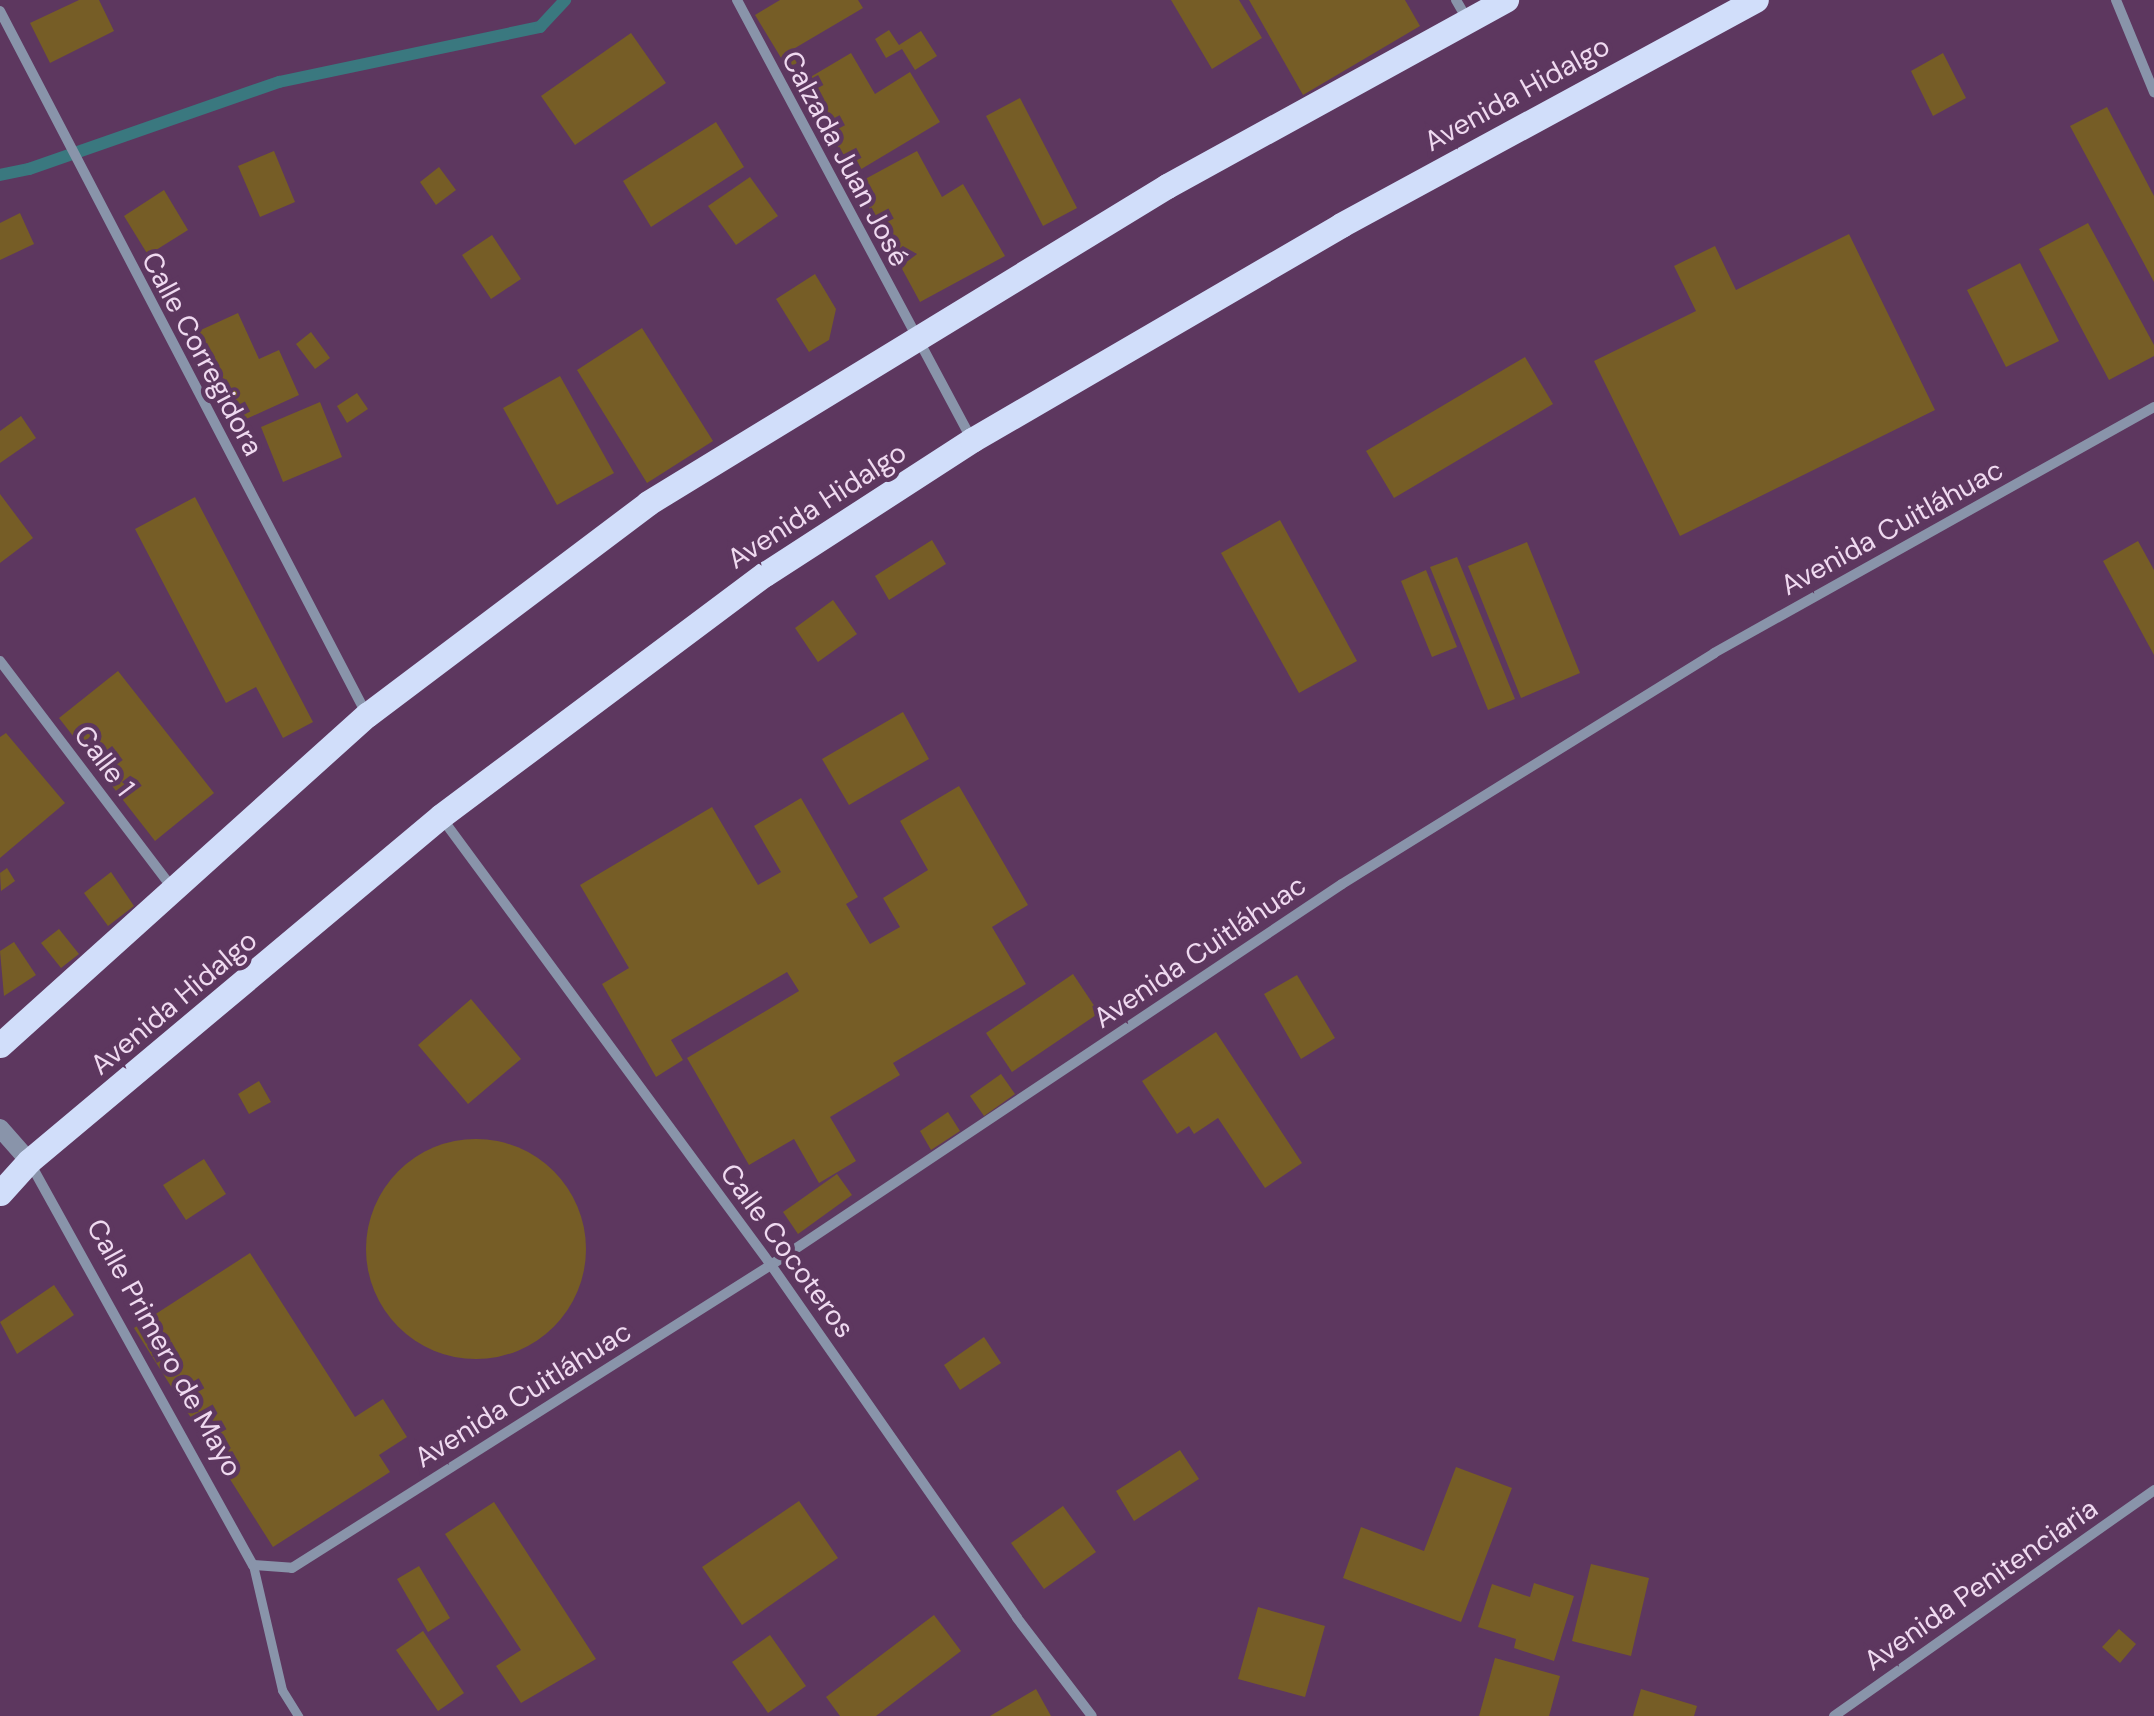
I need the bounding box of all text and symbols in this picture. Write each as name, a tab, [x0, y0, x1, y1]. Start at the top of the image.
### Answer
street label: Avenida Hidalgo	[1418, 29, 1616, 159]
street label: Calzada Juan José	[774, 45, 916, 273]
street label: Calle Corregidora	[134, 246, 270, 462]
street label: Avenida Hidalgo	[721, 436, 913, 576]
street label: Avenida Cuitláhuac	[1775, 453, 2009, 603]
street label: Calle 1	[67, 719, 141, 803]
street label: Avenida Cuitláhuac	[1087, 868, 1313, 1036]
street label: Avenida Hidalgo	[84, 924, 264, 1082]
street label: Calle Cocoteros	[713, 1157, 861, 1345]
street label: Calle Primero de Mayo	[79, 1213, 249, 1483]
street label: Avenida Cuitláhuac	[409, 1315, 637, 1475]
street label: Avenida Penitenciaria	[1858, 1492, 2104, 1678]

